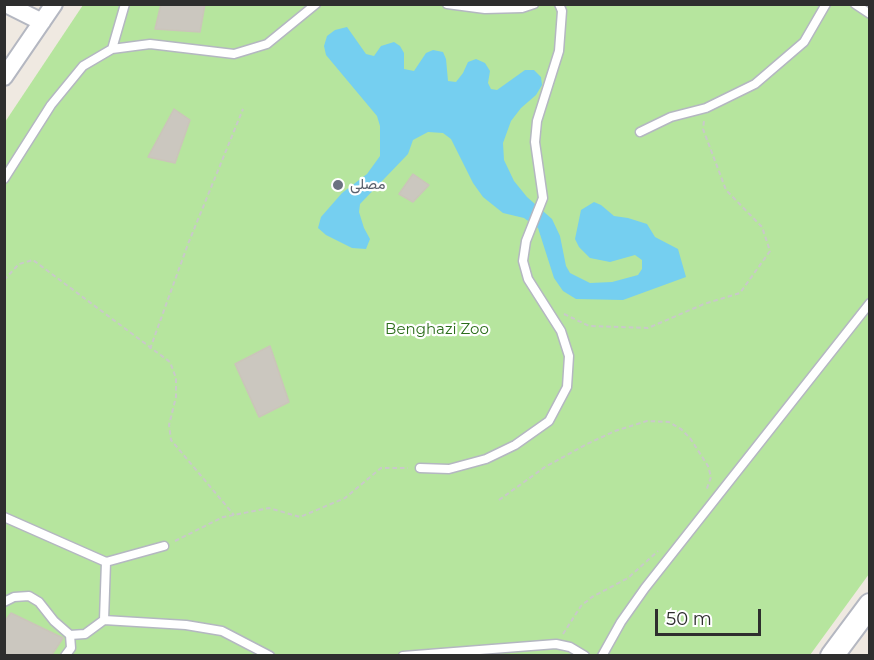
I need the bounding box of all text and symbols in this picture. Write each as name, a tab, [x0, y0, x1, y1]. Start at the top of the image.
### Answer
place label: مصلى	[350, 176, 385, 194]
marker: مصلى	[331, 178, 345, 192]
park label: Benghazi Zoo	[385, 321, 489, 339]
scale bar	[658, 597, 764, 635]
text: 50 m	[666, 608, 712, 630]

